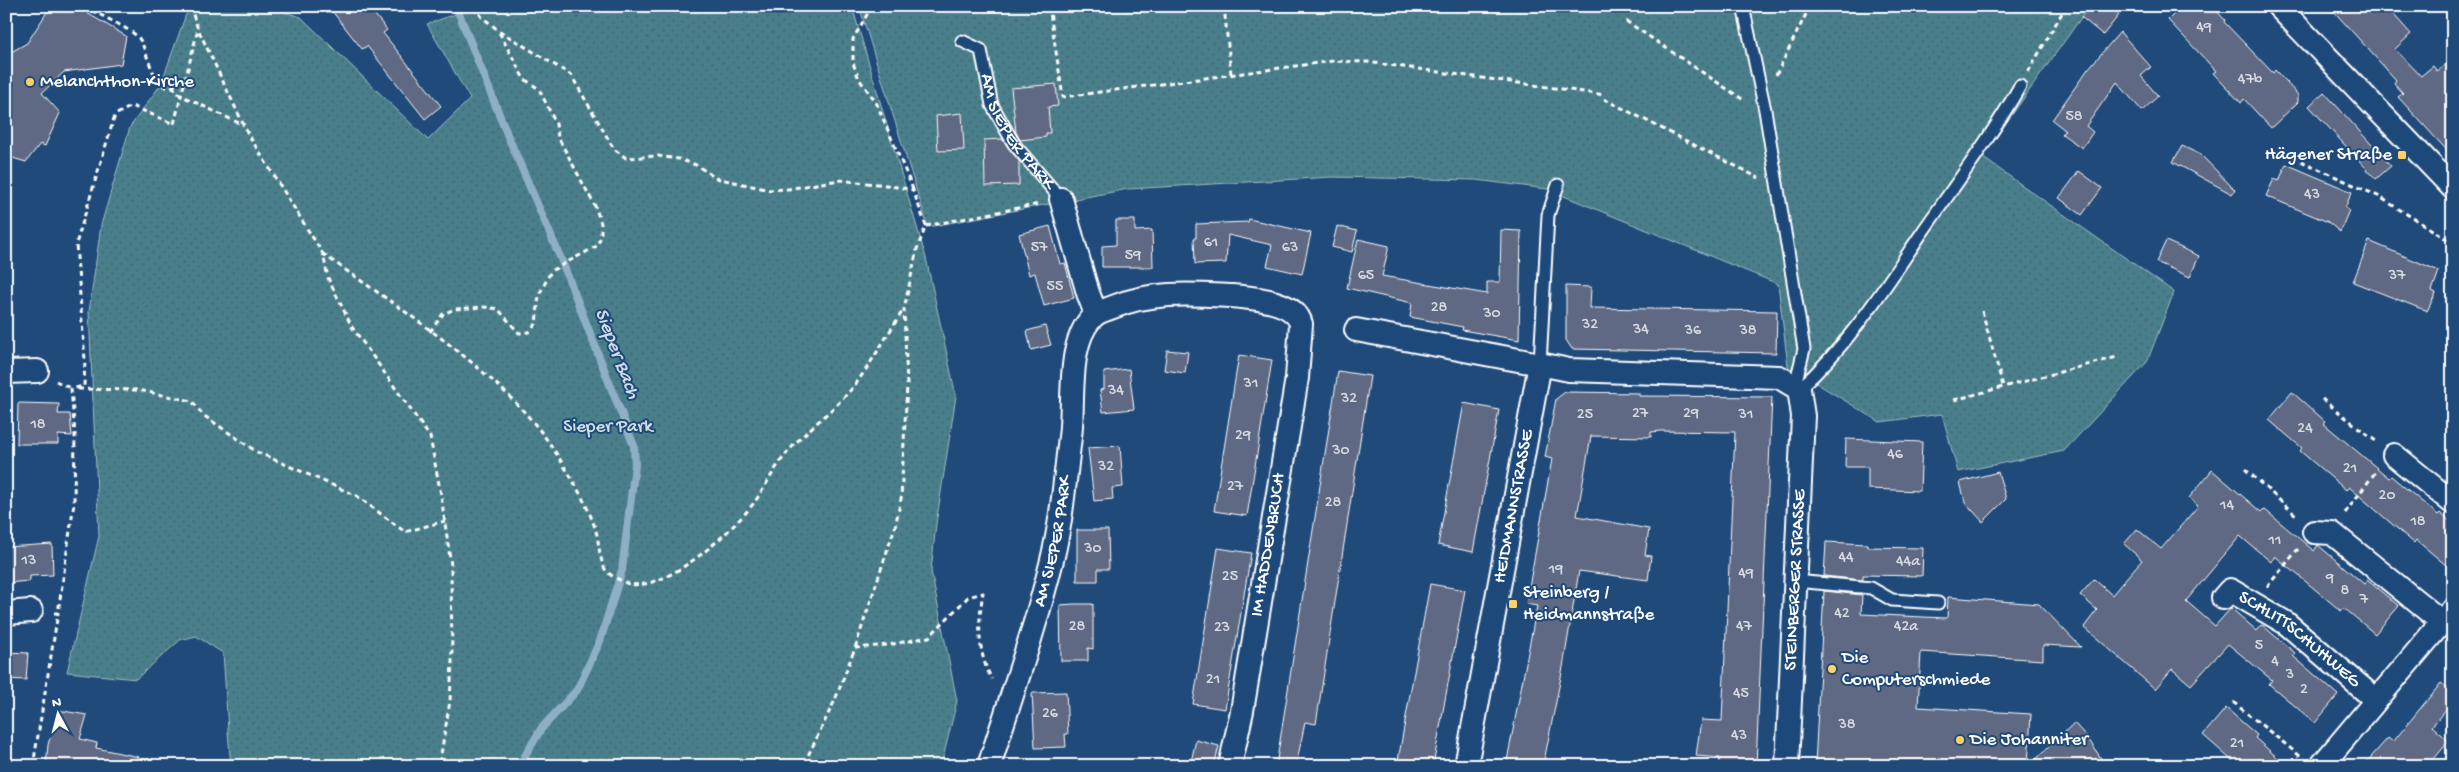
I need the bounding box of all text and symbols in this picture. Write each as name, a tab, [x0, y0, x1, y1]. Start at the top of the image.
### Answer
house number: 49	[2196, 19, 2212, 38]
place label: Melanchthon-Kirche	[40, 71, 194, 94]
house number: 47b	[2238, 71, 2263, 90]
street label: AM SIEPER PARK	[975, 72, 1061, 196]
marker: Melanchthon-Kirche	[24, 76, 36, 88]
house number: 58	[2065, 108, 2083, 127]
place label: Hägener Straße	[2265, 144, 2392, 167]
marker: Hägener Straße	[2396, 149, 2408, 161]
house number: 43	[2304, 186, 2320, 205]
house number: 61	[1204, 234, 1218, 253]
house number: 57	[1031, 239, 1048, 258]
house number: 63	[1282, 239, 1298, 258]
house number: 59	[1125, 247, 1141, 266]
house number: 65	[1358, 267, 1374, 286]
house number: 37	[2388, 267, 2406, 286]
house number: 55	[1047, 278, 1063, 297]
house number: 28	[1431, 299, 1448, 318]
house number: 30	[1482, 305, 1501, 324]
water label: Sieper Bach	[588, 306, 644, 403]
house number: 32	[1581, 316, 1598, 335]
house number: 34	[1632, 321, 1649, 340]
house number: 36	[1684, 322, 1702, 341]
house number: 38	[1738, 322, 1757, 341]
house number: 31	[1243, 375, 1258, 394]
house number: 34	[1107, 382, 1124, 401]
house number: 32	[1340, 390, 1357, 409]
house number: 27	[1632, 405, 1649, 424]
house number: 29	[1683, 405, 1699, 424]
house number: 25	[1577, 406, 1593, 425]
house number: 31	[1738, 406, 1753, 425]
house number: 18	[29, 416, 46, 435]
park label: Sieper Park	[563, 416, 654, 439]
house number: 24	[2297, 420, 2313, 439]
house number: 29	[1235, 427, 1251, 446]
street label: HEIDMANNSTRASSE	[1488, 427, 1539, 585]
house number: 30	[1331, 442, 1350, 461]
house number: 46	[1887, 446, 1904, 465]
house number: 32	[1097, 458, 1114, 477]
house number: 21	[2343, 460, 2357, 479]
street label: IM HADDENBRUCH	[1246, 471, 1292, 618]
street label: AM SIEPER PARK	[1029, 472, 1077, 610]
house number: 27	[1227, 478, 1244, 497]
house number: 20	[2379, 487, 2395, 506]
street label: STEINBERGER STRASSE	[1780, 488, 1812, 671]
house number: 28	[1325, 494, 1342, 513]
house number: 14	[2219, 497, 2234, 516]
house number: 18	[2409, 513, 2426, 532]
house number: 11	[2268, 532, 2281, 551]
house number: 30	[1083, 540, 1102, 559]
house number: 44	[1838, 549, 1854, 568]
house number: 13	[21, 552, 36, 571]
house number: 44a	[1896, 553, 1921, 572]
house number: 19	[1548, 561, 1563, 580]
house number: 49	[1738, 565, 1754, 584]
house number: 25	[1222, 568, 1238, 587]
house number: 9	[2325, 570, 2334, 589]
place label: Steinberg / Heidmannstraße	[1523, 582, 1655, 627]
house number: 8	[2341, 582, 2350, 601]
street label: SCHLITTSCHUHWEG	[2234, 586, 2366, 694]
house number: 7	[2359, 591, 2369, 610]
marker: Steinberg / Heidmannstraße	[1507, 598, 1519, 610]
house number: 42	[1834, 605, 1850, 624]
house number: 28	[1069, 618, 1086, 637]
house number: 47	[1736, 618, 1753, 637]
house number: 42a	[1894, 618, 1919, 637]
house number: 23	[1214, 619, 1230, 638]
house number: 5	[2255, 637, 2263, 656]
place label: Die Computerschmiede	[1840, 647, 1990, 692]
house number: 4	[2271, 653, 2279, 672]
marker: Die Computerschmiede	[1826, 663, 1838, 675]
house number: 3	[2285, 666, 2294, 685]
house number: 21	[1206, 671, 1220, 690]
house number: 2	[2300, 681, 2308, 700]
house number: 45	[1733, 685, 1749, 704]
north arrow	[32, 690, 82, 740]
text: N	[51, 695, 62, 713]
house number: 26	[1042, 705, 1059, 724]
house number: 38	[1837, 716, 1856, 735]
house number: 43	[1731, 727, 1747, 746]
place label: Die Johanniter	[1968, 729, 2090, 752]
marker: Die Johanniter	[1954, 734, 1966, 746]
house number: 21	[2230, 735, 2244, 754]

